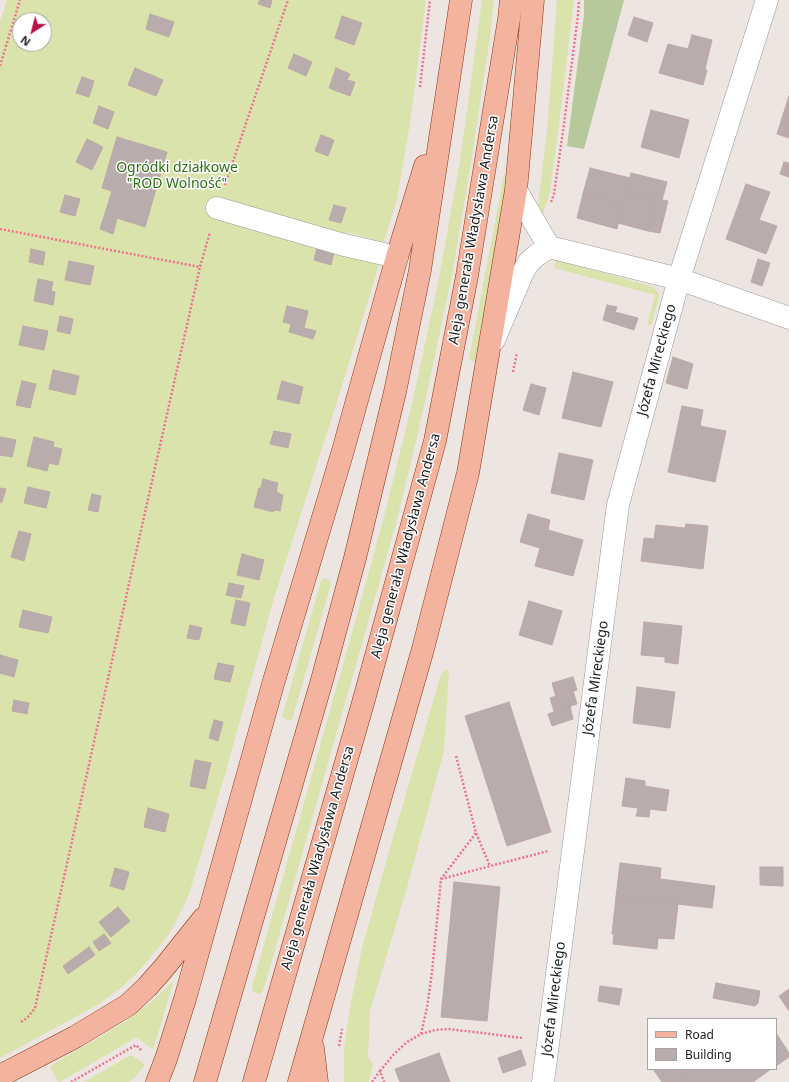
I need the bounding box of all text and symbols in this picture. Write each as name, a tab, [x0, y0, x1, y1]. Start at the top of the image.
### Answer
north arrow	[12, 12, 52, 52]
text: N	[17, 33, 33, 50]
street label: Aleja generała Władysława Andersa	[446, 114, 502, 346]
park label: Ogródki działkowe "ROD Wolność"	[116, 160, 238, 192]
street label: Józefa Mireckiego	[634, 302, 680, 418]
street label: Aleja generała Władysława Andersa	[368, 432, 444, 660]
street label: Józefa Mireckiego	[580, 620, 612, 736]
street label: Aleja generała Władysława Andersa	[278, 744, 358, 972]
street label: Józefa Mireckiego	[539, 941, 569, 1057]
legend	[647, 1018, 777, 1070]
text: Road	[685, 1026, 714, 1043]
text: Building	[685, 1046, 732, 1063]

